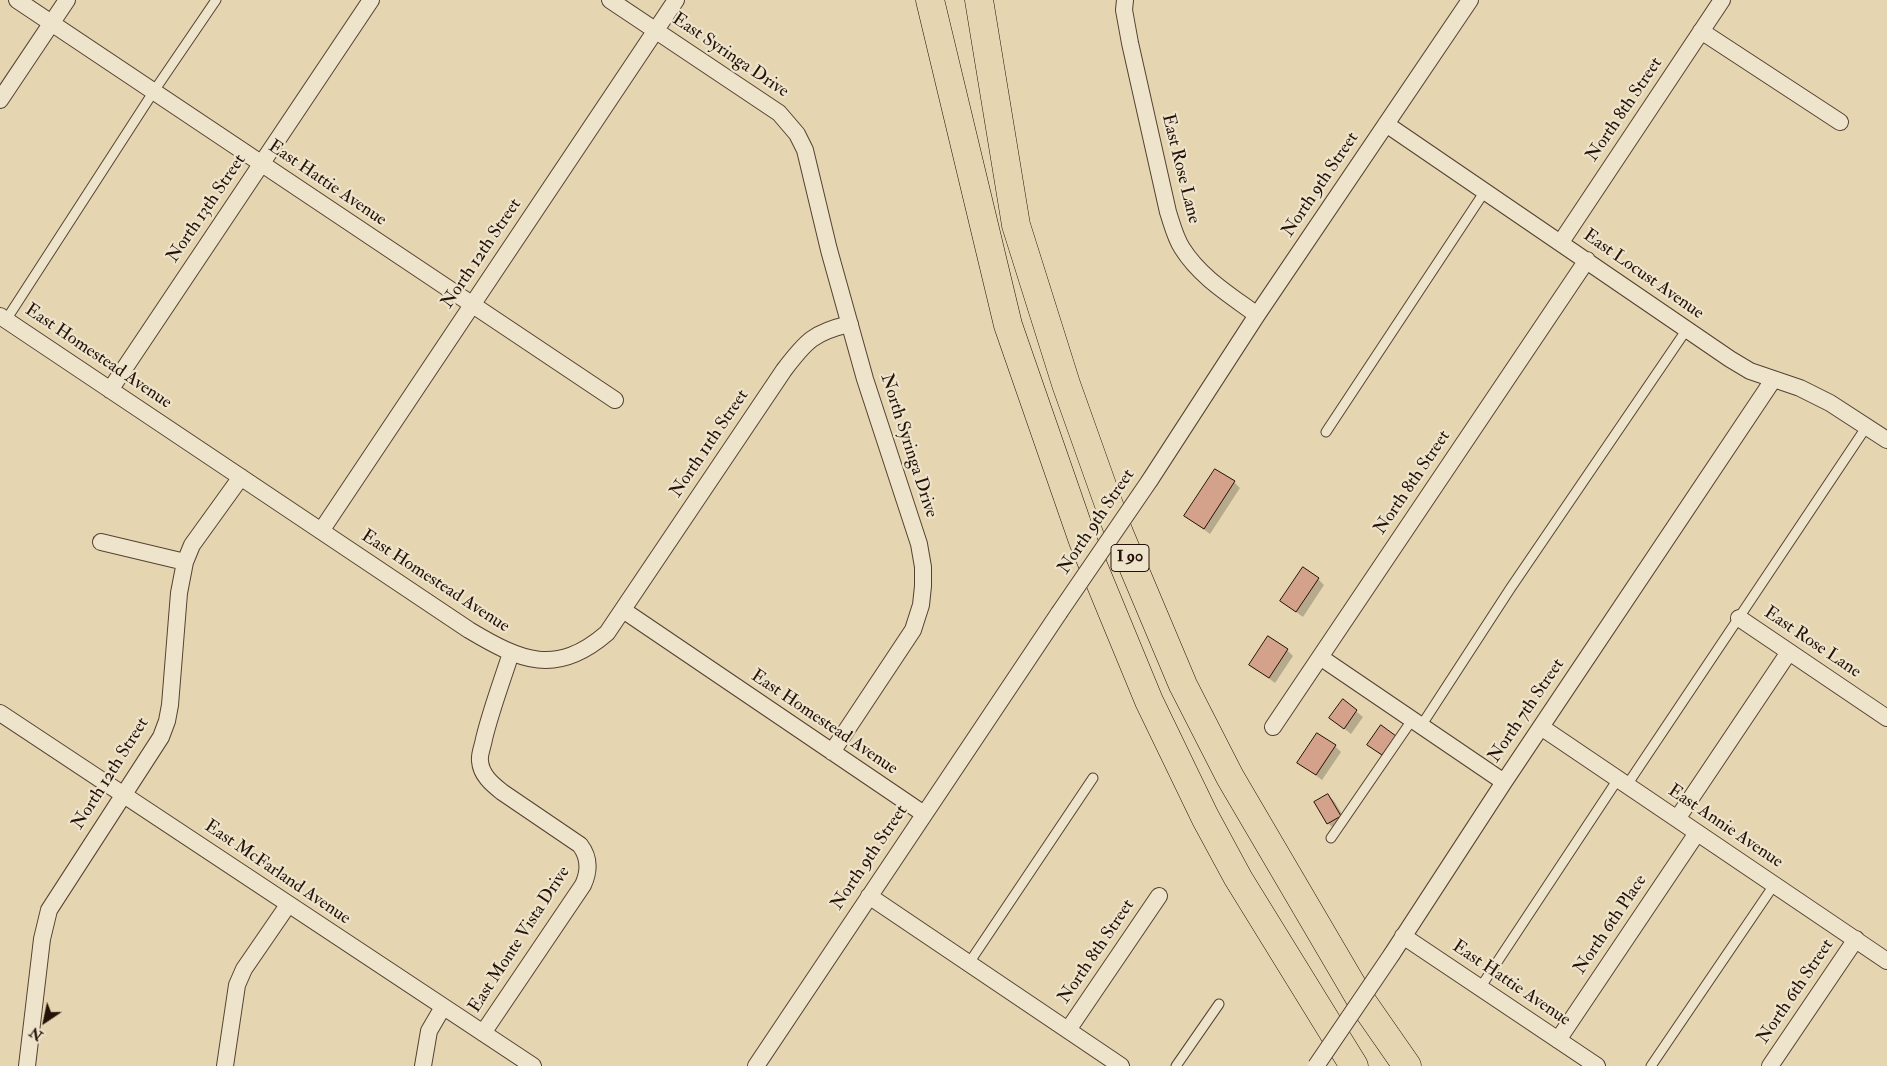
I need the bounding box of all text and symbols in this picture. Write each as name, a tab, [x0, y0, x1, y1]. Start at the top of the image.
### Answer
street label: East Syringa Drive	[668, 9, 792, 103]
street label: North 8th Street	[1582, 54, 1668, 166]
street label: East Rose Lane	[1156, 112, 1204, 226]
street label: North 9th Street	[1278, 128, 1364, 242]
street label: East Hattie Avenue	[264, 136, 390, 232]
street label: North 13th Street	[163, 151, 251, 267]
street label: North 12th Street	[437, 195, 527, 313]
street label: East Locust Avenue	[1578, 225, 1708, 325]
street label: East Homestead Avenue	[20, 300, 176, 414]
street label: North Syringa Drive	[875, 371, 941, 521]
street label: North 11th Street	[666, 386, 754, 502]
street label: North 8th Street	[1370, 427, 1456, 539]
street label: North 9th Street	[1054, 465, 1140, 579]
street label: East Homestead Avenue	[357, 526, 513, 638]
road number: I 90	[1111, 544, 1149, 572]
street label: East Rose Lane	[1759, 603, 1865, 683]
street label: North 7th Street	[1484, 655, 1570, 767]
street label: East Homestead Avenue	[746, 666, 902, 780]
street label: North 12th Street	[68, 714, 154, 834]
street label: East Annie Avenue	[1663, 780, 1787, 874]
street label: North 9th Street	[827, 801, 913, 915]
street label: East McFarland Avenue	[200, 816, 354, 930]
street label: East Monte Vista Drive	[465, 863, 575, 1017]
street label: North 6th Place	[1570, 871, 1652, 979]
street label: North 8th Street	[1054, 896, 1140, 1008]
street label: East Hattie Avenue	[1448, 936, 1574, 1032]
street label: North 6th Street	[1753, 936, 1839, 1048]
north arrow	[20, 996, 70, 1046]
text: N	[26, 1023, 46, 1044]

